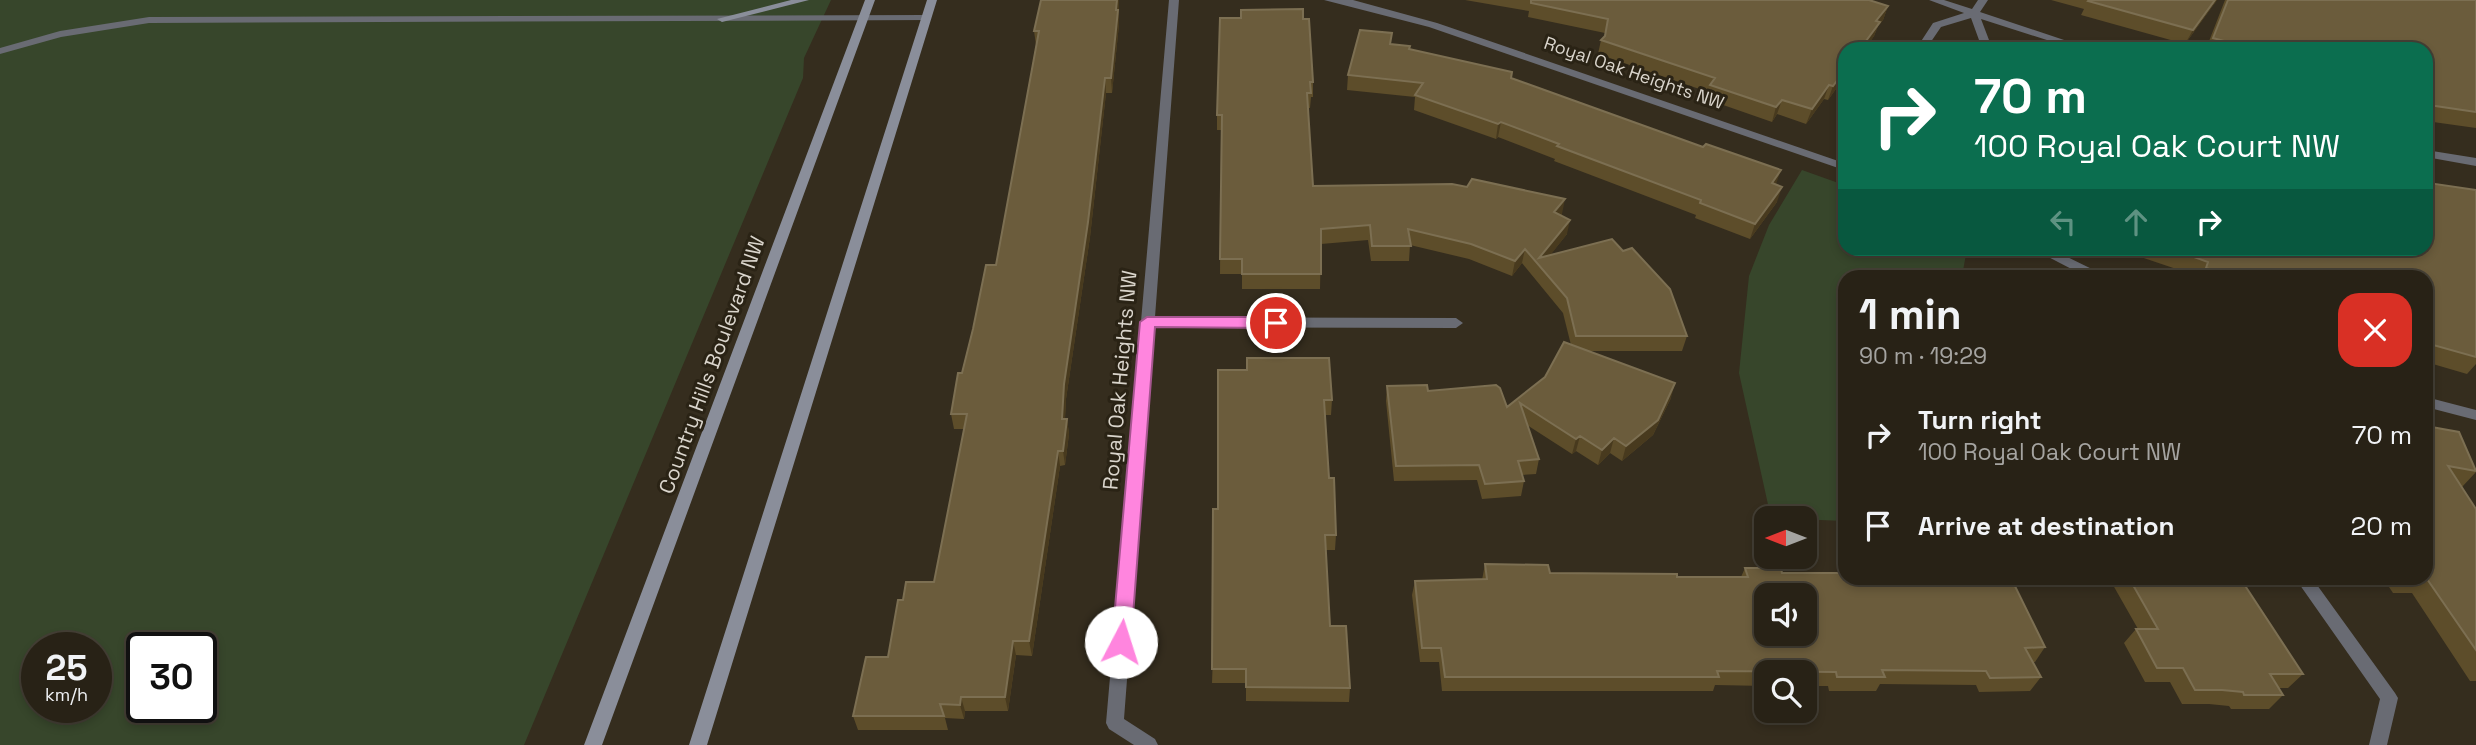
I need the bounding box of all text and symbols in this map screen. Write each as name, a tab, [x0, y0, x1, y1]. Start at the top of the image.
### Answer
street label: Royal Oak Heights NW	[1541, 31, 1727, 114]
text: 70 m	[1974, 65, 2087, 127]
icon: right	[1859, 70, 1950, 161]
text: 100 Royal Oak Court NW	[1974, 126, 2340, 166]
icon: left	[2044, 203, 2082, 241]
icon: ahead	[2117, 203, 2155, 241]
icon: right	[2190, 203, 2228, 241]
street label: Country Hills Boulevard NW	[652, 232, 771, 497]
street label: Royal Oak Heights NW	[1096, 269, 1143, 491]
text: 1 min	[1859, 288, 1962, 341]
pin	[1246, 293, 1306, 353]
button: close	[2338, 293, 2412, 367]
icon: arrive	[1257, 304, 1295, 342]
text: 90 m · 19:29	[1859, 341, 1987, 371]
text: Turn right	[1918, 403, 2042, 437]
icon: right	[1859, 416, 1897, 454]
text: 70 m	[2352, 418, 2412, 452]
text: 100 Royal Oak Court NW	[1918, 437, 2181, 467]
north arrow	[1754, 506, 1816, 569]
map controls	[1754, 506, 1817, 723]
icon: arrive	[1859, 507, 1897, 545]
text: Arrive at destination	[1918, 509, 2175, 543]
text: 20 m	[2351, 509, 2412, 543]
button: sound	[1754, 583, 1817, 646]
position arrow	[1084, 605, 1158, 679]
speed limit sign: 30	[126, 632, 217, 723]
text: 25	[46, 646, 87, 690]
button: search	[1754, 660, 1817, 723]
text: km/h	[45, 683, 88, 706]

